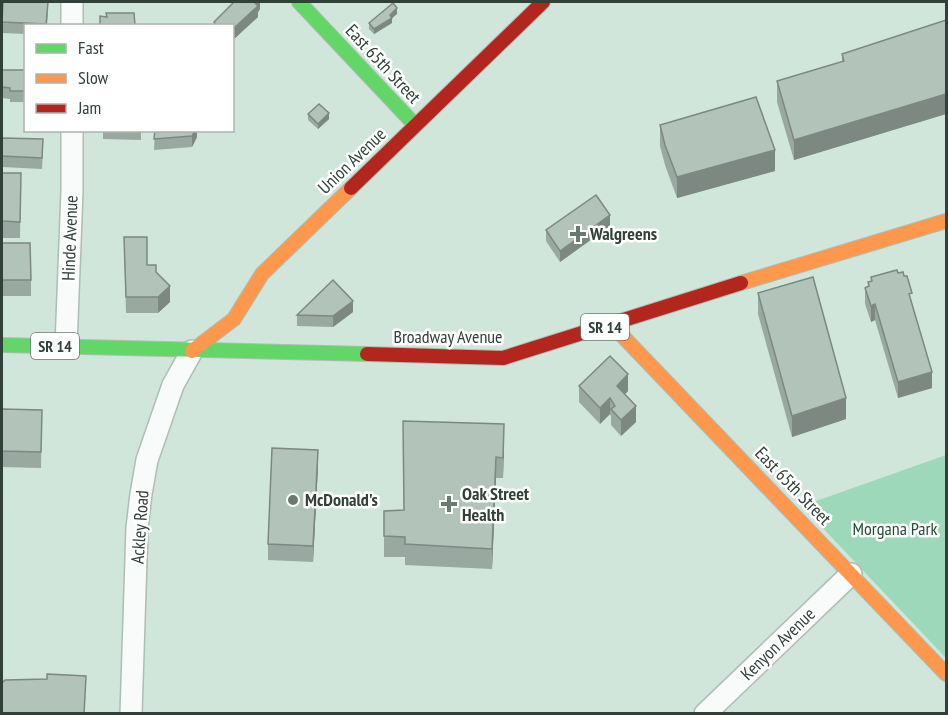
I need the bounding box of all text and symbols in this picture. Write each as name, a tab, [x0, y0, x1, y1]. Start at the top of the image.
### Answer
street label: East 65th Street	[341, 19, 426, 108]
legend	[24, 24, 234, 132]
text: Fast	[78, 36, 104, 59]
text: Slow	[78, 66, 109, 89]
text: Jam	[77, 96, 101, 119]
street label: Union Avenue	[313, 123, 390, 199]
street label: Hinde Avenue	[57, 195, 82, 281]
place label: Walgreens	[589, 222, 657, 245]
marker: Walgreens	[571, 227, 585, 241]
road number: SR 14	[581, 314, 629, 340]
street label: Broadway Avenue	[393, 325, 503, 348]
road number: SR 14	[31, 333, 79, 359]
street label: East 65th Street	[750, 442, 836, 530]
place label: Oak Street Health	[462, 482, 530, 526]
place label: McDonald's	[305, 488, 378, 511]
street label: Ackley Road	[125, 489, 154, 565]
marker: McDonald's	[286, 493, 300, 507]
marker: Oak Street Health	[440, 495, 458, 513]
park label: Morgana Park	[853, 517, 937, 540]
street label: Kenyon Avenue	[736, 602, 820, 685]

